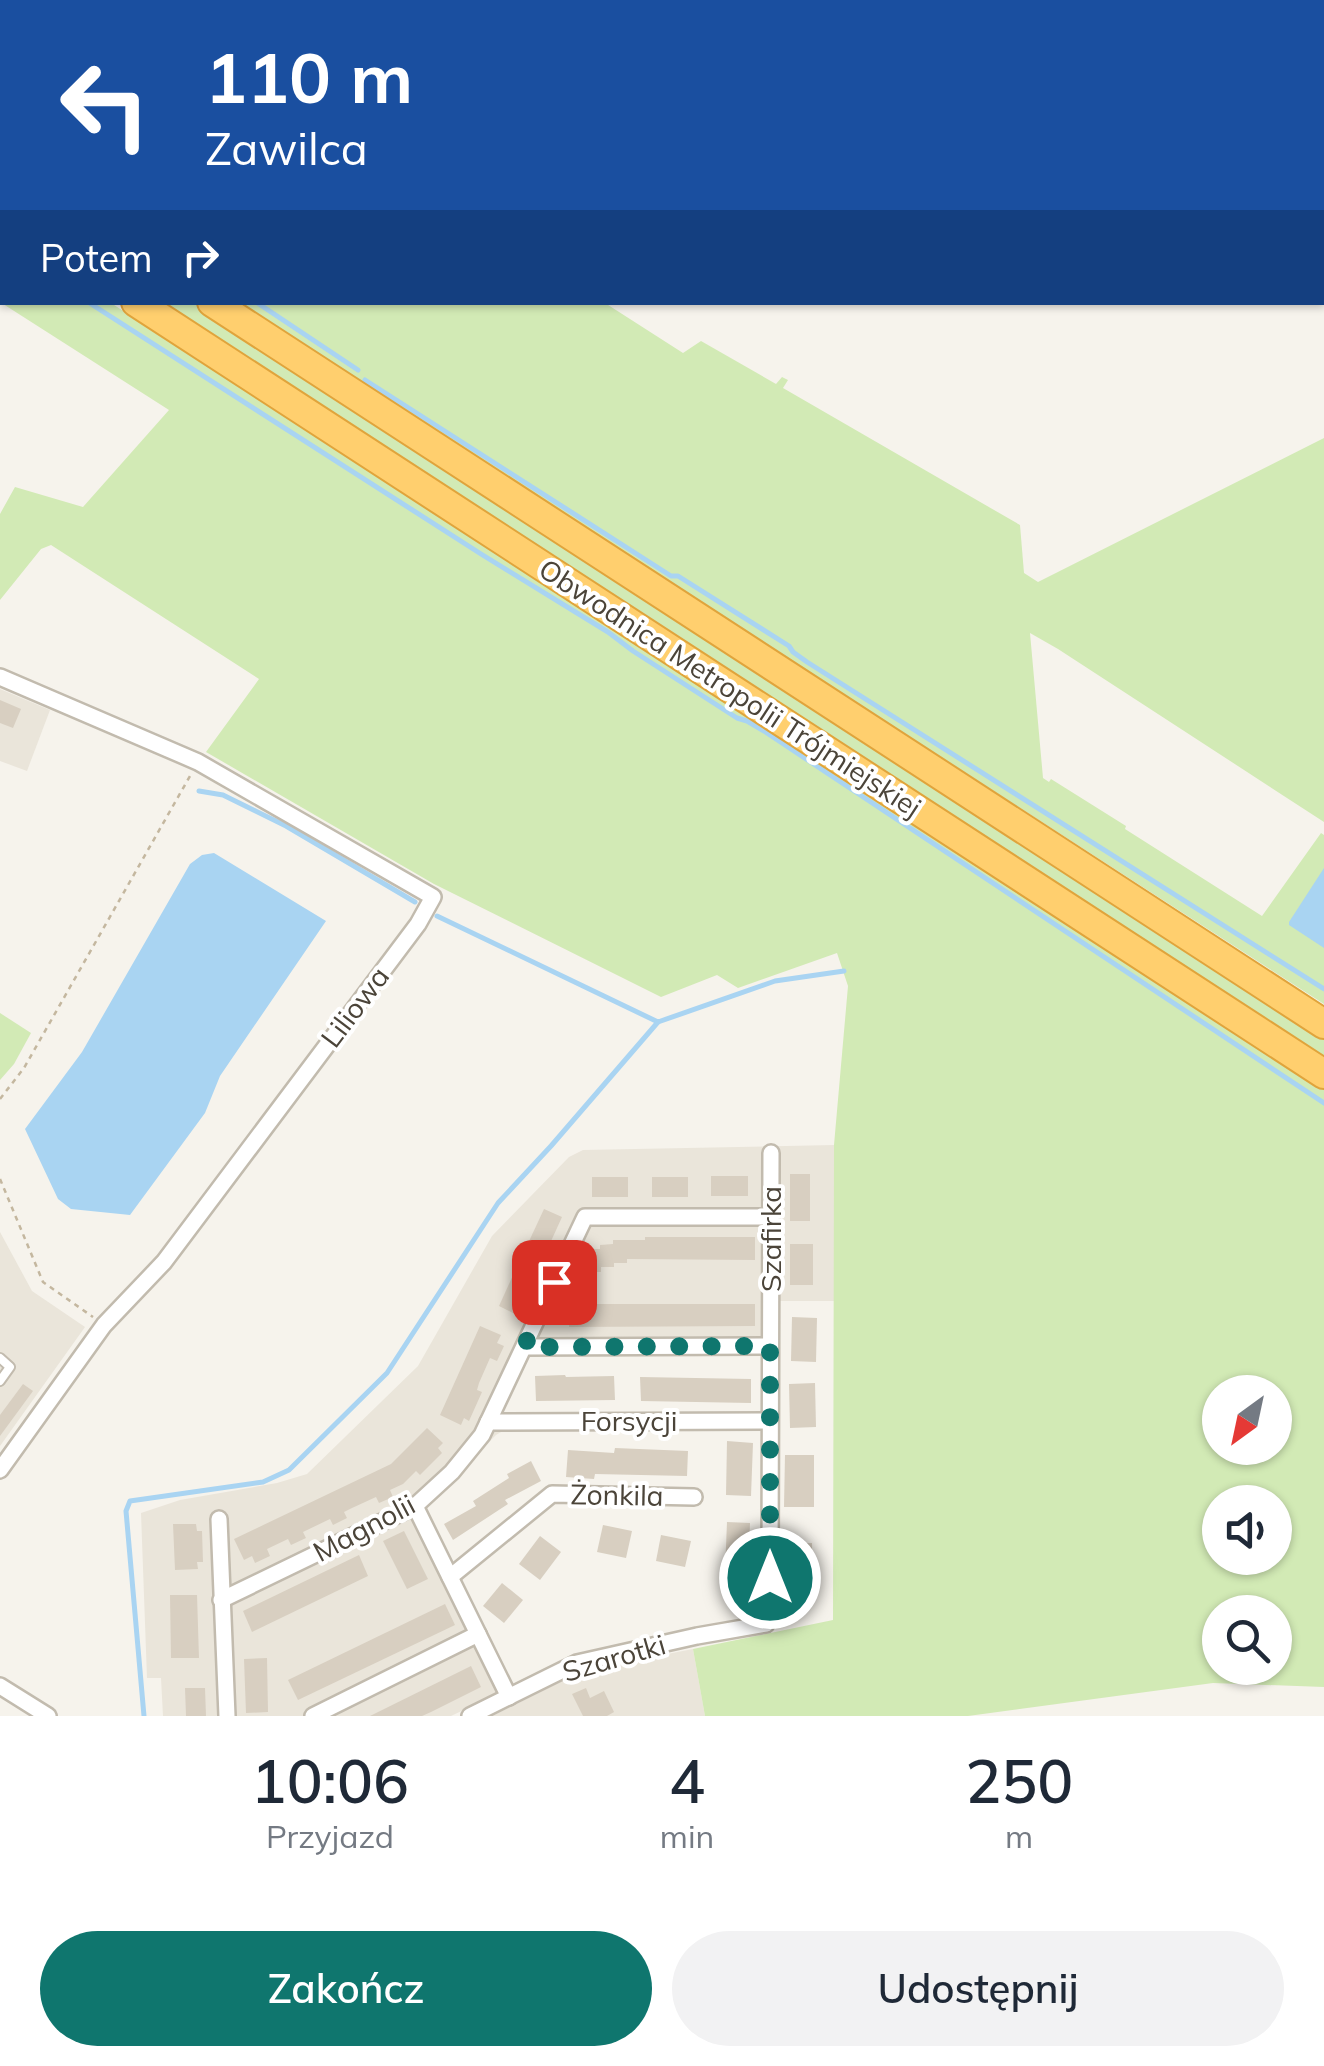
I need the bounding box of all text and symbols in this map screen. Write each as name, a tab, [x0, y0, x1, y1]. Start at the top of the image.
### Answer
text: 110 m	[205, 33, 413, 121]
icon: left	[40, 40, 170, 170]
text: Zawilca	[205, 120, 368, 176]
icon: right	[173, 230, 228, 285]
text: Potem	[40, 234, 153, 282]
street label: Obwodnica Metropolii Trójmiejskiej	[533, 551, 928, 824]
street label: Liliowa	[313, 959, 396, 1054]
street label: Szafirka	[753, 1186, 788, 1292]
pin	[512, 1240, 597, 1325]
icon: arrive	[527, 1255, 582, 1310]
north arrow	[1202, 1375, 1292, 1465]
map controls	[1202, 1375, 1292, 1685]
street label: Forsycji	[581, 1403, 677, 1438]
street label: Żonkila	[570, 1476, 664, 1513]
button: sound	[1202, 1485, 1292, 1575]
street label: Magnolii	[307, 1486, 421, 1569]
position arrow	[718, 1526, 822, 1630]
button: search	[1202, 1595, 1292, 1685]
street label: Szarotki	[558, 1626, 669, 1689]
text: 10:06	[251, 1743, 409, 1818]
text: 4	[669, 1743, 705, 1818]
text: 250	[965, 1743, 1073, 1818]
text: Przyjazd	[266, 1816, 394, 1856]
text: min	[660, 1816, 714, 1856]
text: m	[1005, 1816, 1033, 1856]
button: Zakończ	[40, 1931, 652, 2046]
button: Udostępnij	[672, 1931, 1284, 2046]

